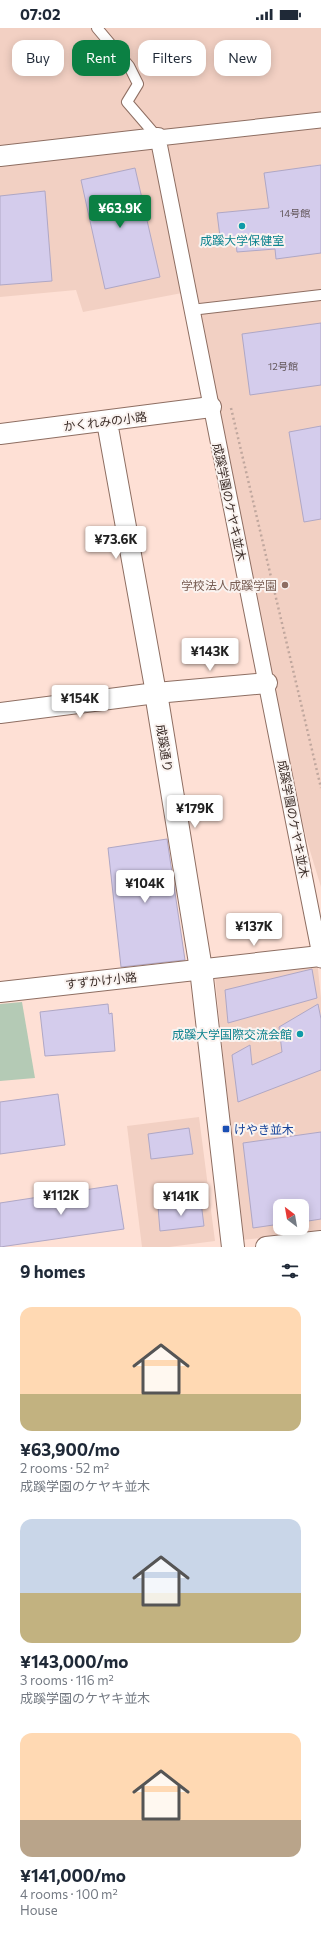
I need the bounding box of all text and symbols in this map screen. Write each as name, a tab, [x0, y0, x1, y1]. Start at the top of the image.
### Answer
text: 07:02	[20, 5, 60, 23]
chip: Buy	[12, 40, 64, 76]
chip: Rent	[72, 40, 130, 76]
chip: Filters	[138, 40, 206, 76]
chip: New	[214, 40, 271, 76]
pin: ¥63.9K	[87, 195, 153, 229]
text: ¥63.9K	[98, 200, 142, 216]
house number: 14号館	[280, 207, 310, 219]
marker: 成蹊大学保健室	[237, 221, 247, 231]
place label: 成蹊大学保健室	[200, 233, 284, 247]
house number: 12号館	[268, 360, 298, 372]
street label: かくれみの小路	[62, 409, 148, 433]
street label: 成蹊学園のケヤキ並木	[211, 442, 249, 562]
pin: ¥73.6K	[83, 526, 149, 560]
text: ¥73.6K	[94, 531, 138, 547]
place label: 学校法人成蹊学園	[181, 578, 277, 592]
marker: 学校法人成蹊学園	[280, 580, 290, 590]
pin: ¥143K	[182, 638, 238, 672]
text: ¥143K	[191, 643, 229, 659]
pin: ¥154K	[52, 685, 108, 719]
text: ¥154K	[61, 690, 99, 706]
street label: 成蹊通り	[154, 723, 176, 773]
street label: 成蹊学園のケヤキ並木	[276, 759, 312, 879]
pin: ¥179K	[167, 795, 223, 829]
text: ¥179K	[176, 800, 214, 816]
pin: ¥104K	[117, 870, 173, 904]
text: ¥104K	[125, 875, 165, 891]
pin: ¥137K	[226, 913, 282, 947]
text: ¥137K	[235, 918, 273, 934]
street label: すずかけ小路	[64, 969, 138, 991]
place label: 成蹊大学国際交流会館	[172, 1027, 292, 1041]
marker: 成蹊大学国際交流会館	[295, 1029, 305, 1039]
place label: けやき並木	[234, 1122, 294, 1136]
marker: けやき並木	[221, 1124, 231, 1134]
pin: ¥112K	[33, 1182, 89, 1216]
pin: ¥141K	[153, 1183, 209, 1217]
text: ¥112K	[43, 1187, 79, 1203]
text: ¥141K	[163, 1188, 199, 1204]
north arrow	[273, 1199, 309, 1235]
map controls	[273, 1199, 309, 1235]
icon: filters	[279, 1260, 301, 1282]
text: 9 homes	[20, 1261, 85, 1282]
icon: home	[125, 1333, 197, 1405]
text: ¥63,900/mo	[20, 1439, 120, 1460]
text: 2 rooms · 52 m²	[20, 1460, 109, 1476]
text: 成蹊学園のケヤキ並木	[20, 1478, 150, 1494]
icon: home	[125, 1545, 197, 1617]
text: ¥143,000/mo	[20, 1651, 128, 1672]
text: 3 rooms · 116 m²	[20, 1672, 114, 1688]
text: 成蹊学園のケヤキ並木	[20, 1690, 150, 1706]
icon: home	[125, 1759, 197, 1831]
text: ¥141,000/mo	[20, 1865, 126, 1886]
text: 4 rooms · 100 m²	[20, 1886, 118, 1902]
text: House	[20, 1902, 58, 1918]

